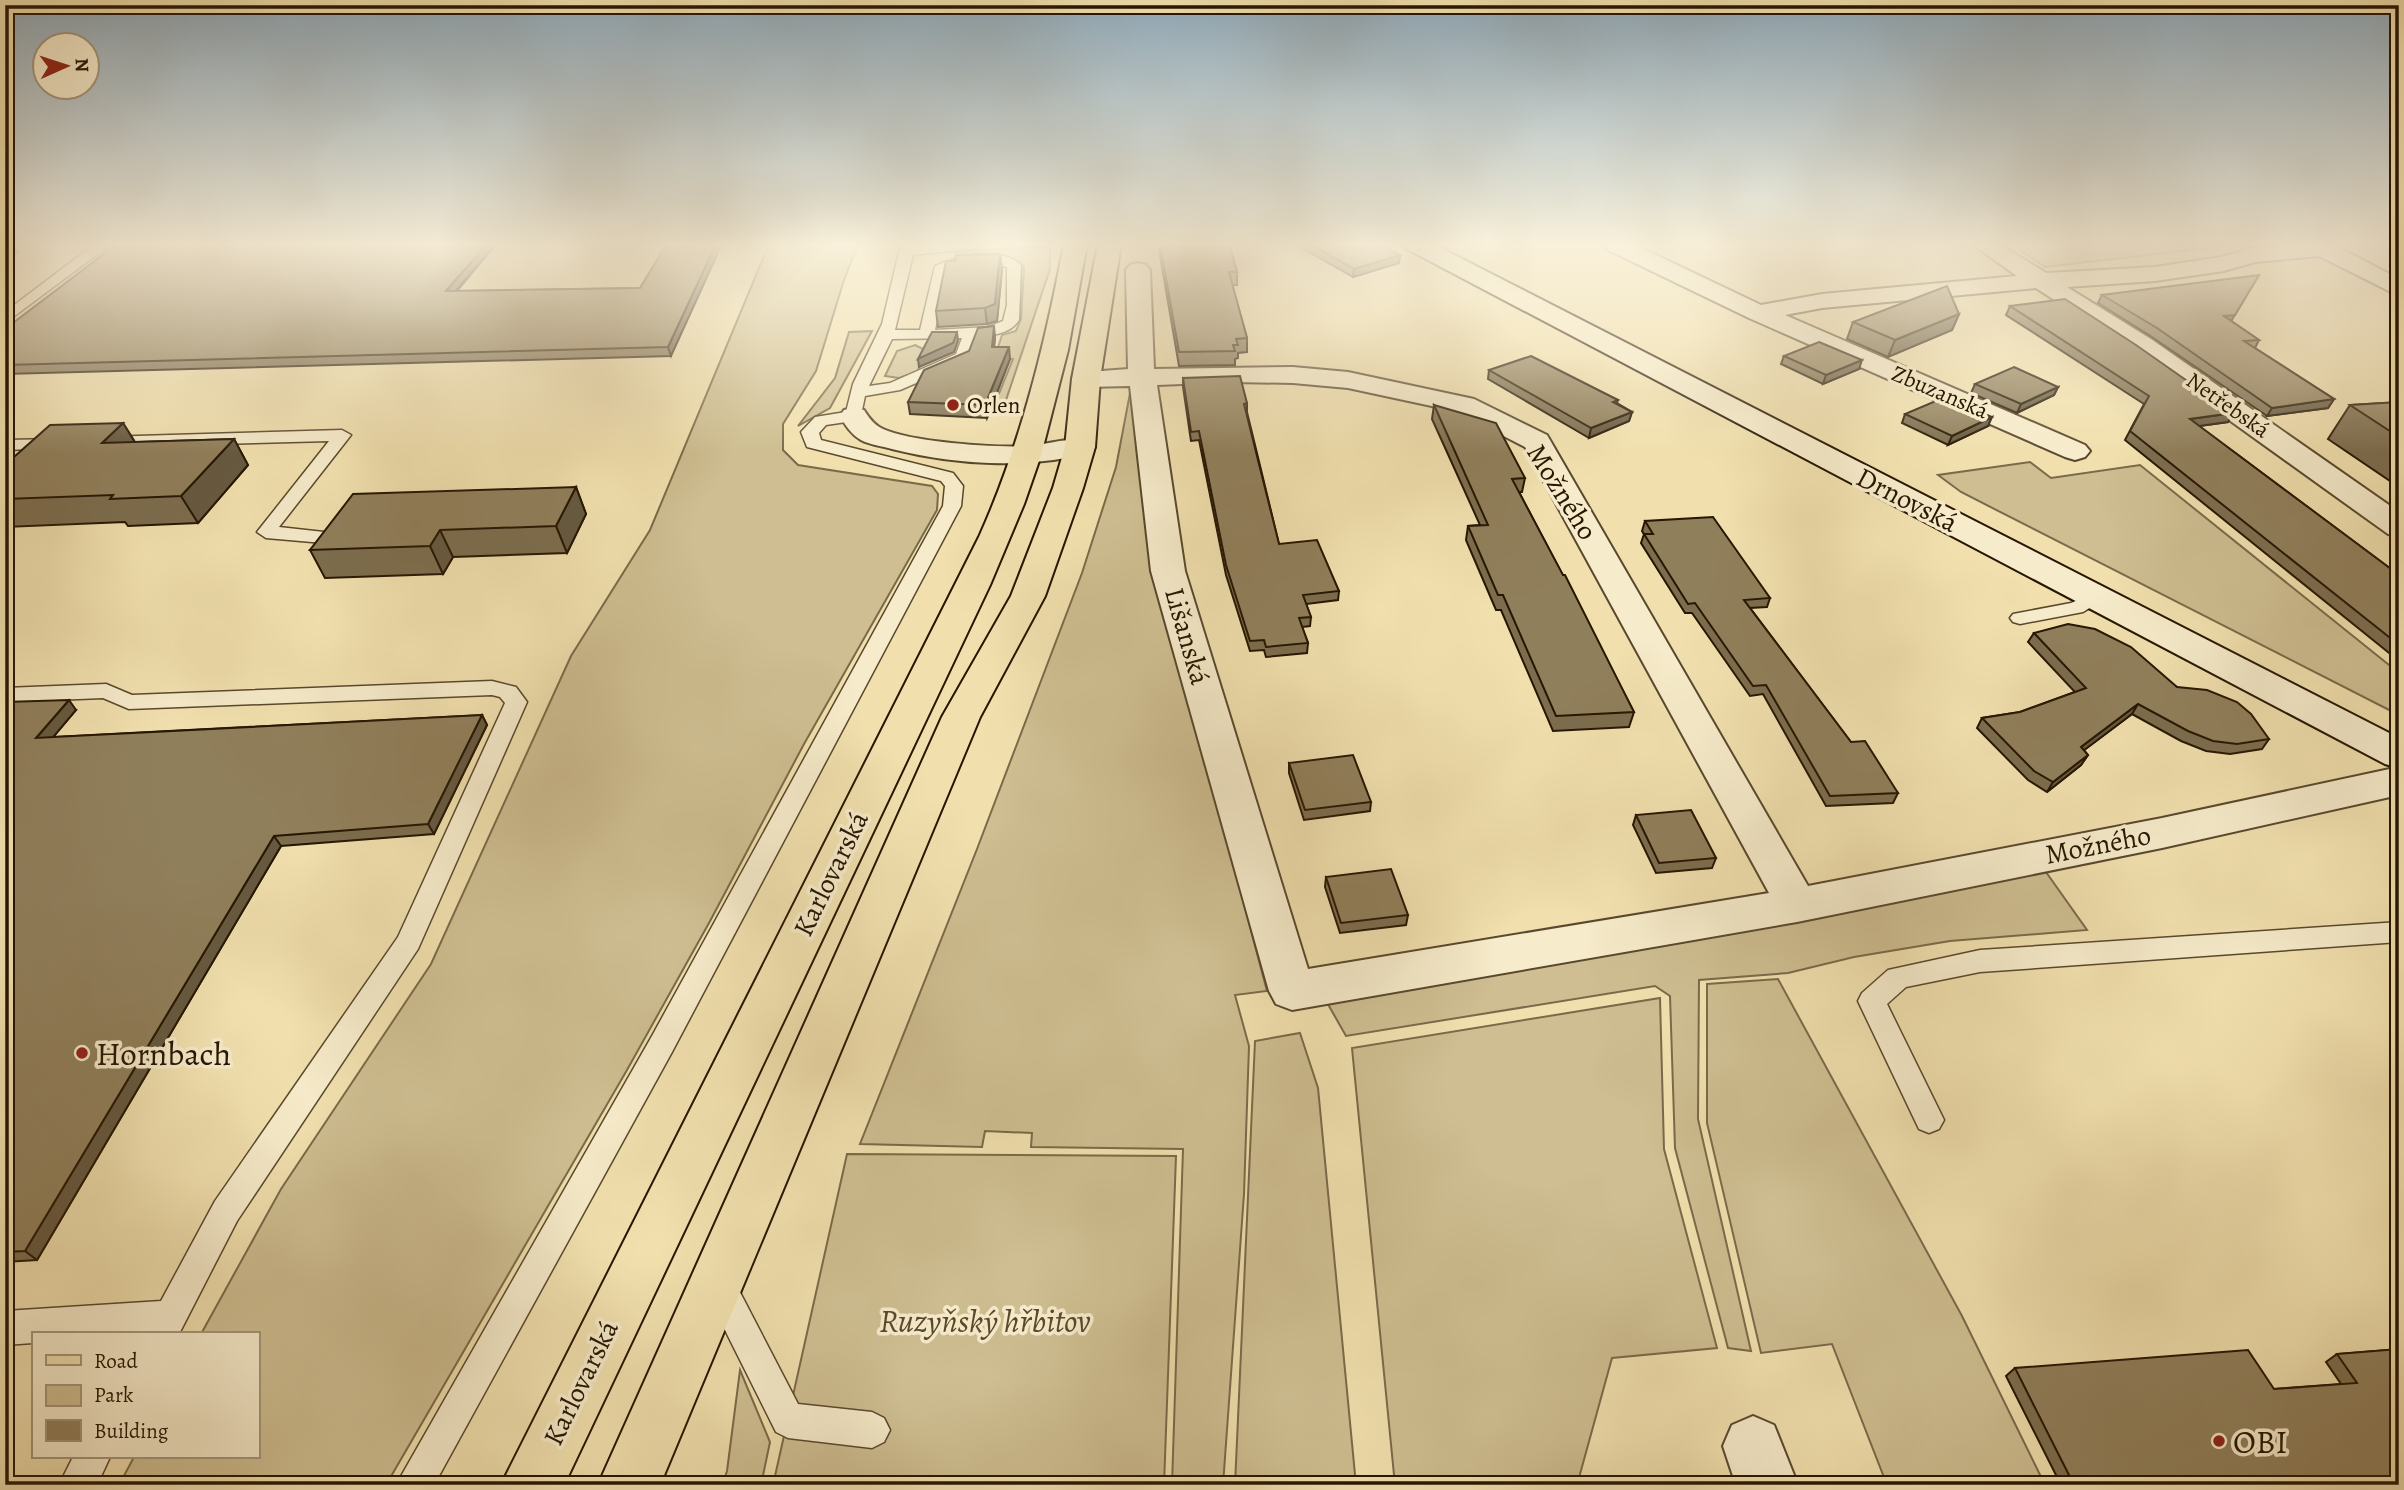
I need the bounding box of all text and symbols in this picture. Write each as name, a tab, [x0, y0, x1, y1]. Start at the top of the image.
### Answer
north arrow	[32, 32, 102, 102]
text: N	[69, 58, 95, 73]
street label: Zbuzanská	[1887, 358, 1993, 426]
street label: Netřebská	[2180, 365, 2276, 445]
place label: Orlen	[967, 390, 1021, 421]
marker: Orlen	[945, 397, 961, 413]
street label: Možného	[1518, 437, 1606, 547]
street label: Drnovská	[1850, 458, 1964, 542]
street label: Lišanská	[1155, 583, 1219, 689]
street label: Karlovarská	[784, 805, 878, 943]
street label: Možného	[2042, 816, 2154, 874]
place label: Hornbach	[96, 1031, 231, 1076]
marker: Hornbach	[74, 1045, 90, 1061]
park label: Ruzyňský hřbitov	[879, 1298, 1091, 1343]
street label: Karlovarská	[534, 1314, 628, 1452]
legend	[32, 1332, 259, 1458]
text: Road	[94, 1347, 138, 1375]
text: Park	[94, 1381, 134, 1409]
text: Building	[94, 1417, 169, 1445]
place label: OBI	[2233, 1419, 2287, 1464]
marker: OBI	[2211, 1433, 2227, 1449]

